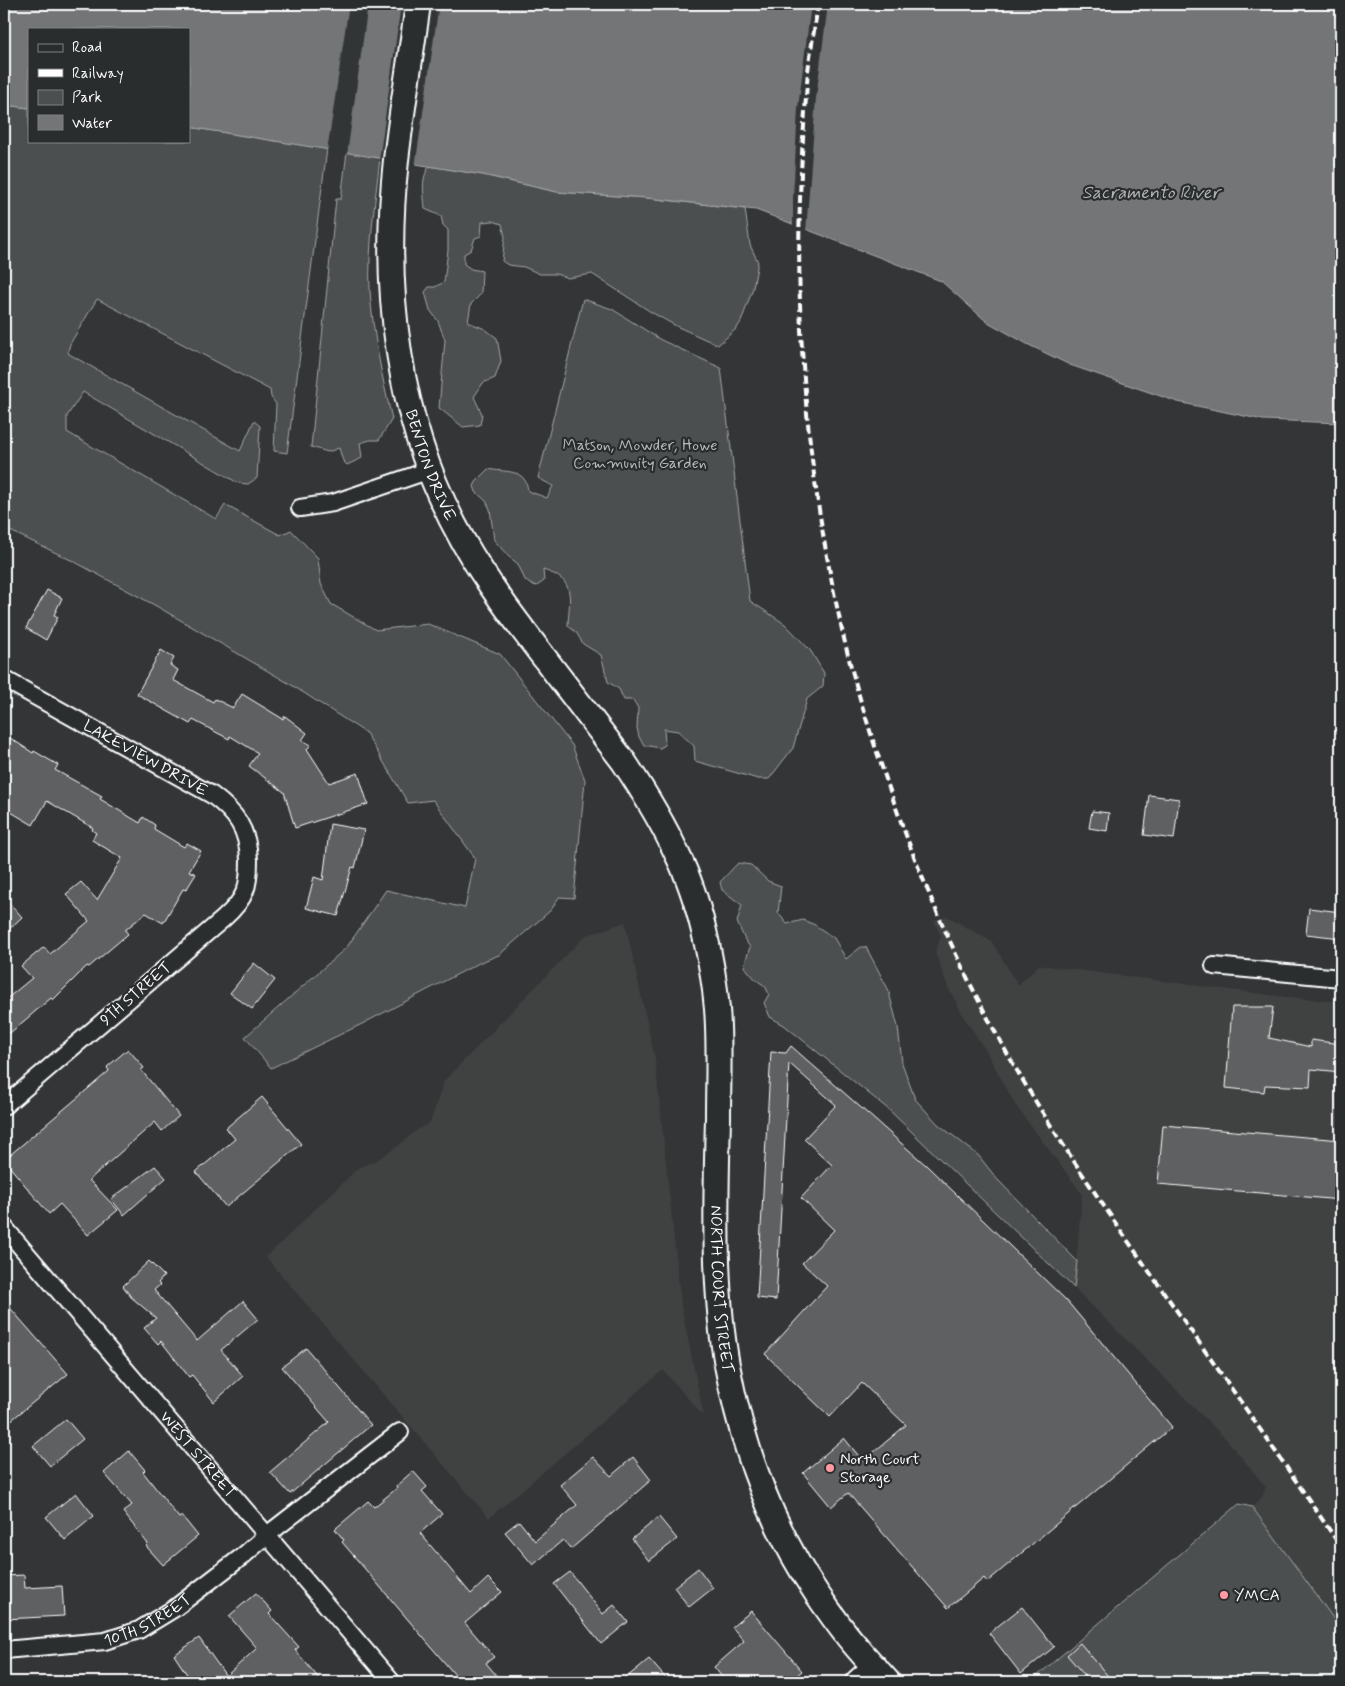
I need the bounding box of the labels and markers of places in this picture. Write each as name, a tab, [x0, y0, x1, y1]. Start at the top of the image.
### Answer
place label: North Court Storage	[840, 1449, 920, 1488]
marker: North Court Storage	[824, 1462, 836, 1474]
place label: YMCA	[1234, 1585, 1280, 1606]
marker: YMCA	[1218, 1589, 1230, 1601]

